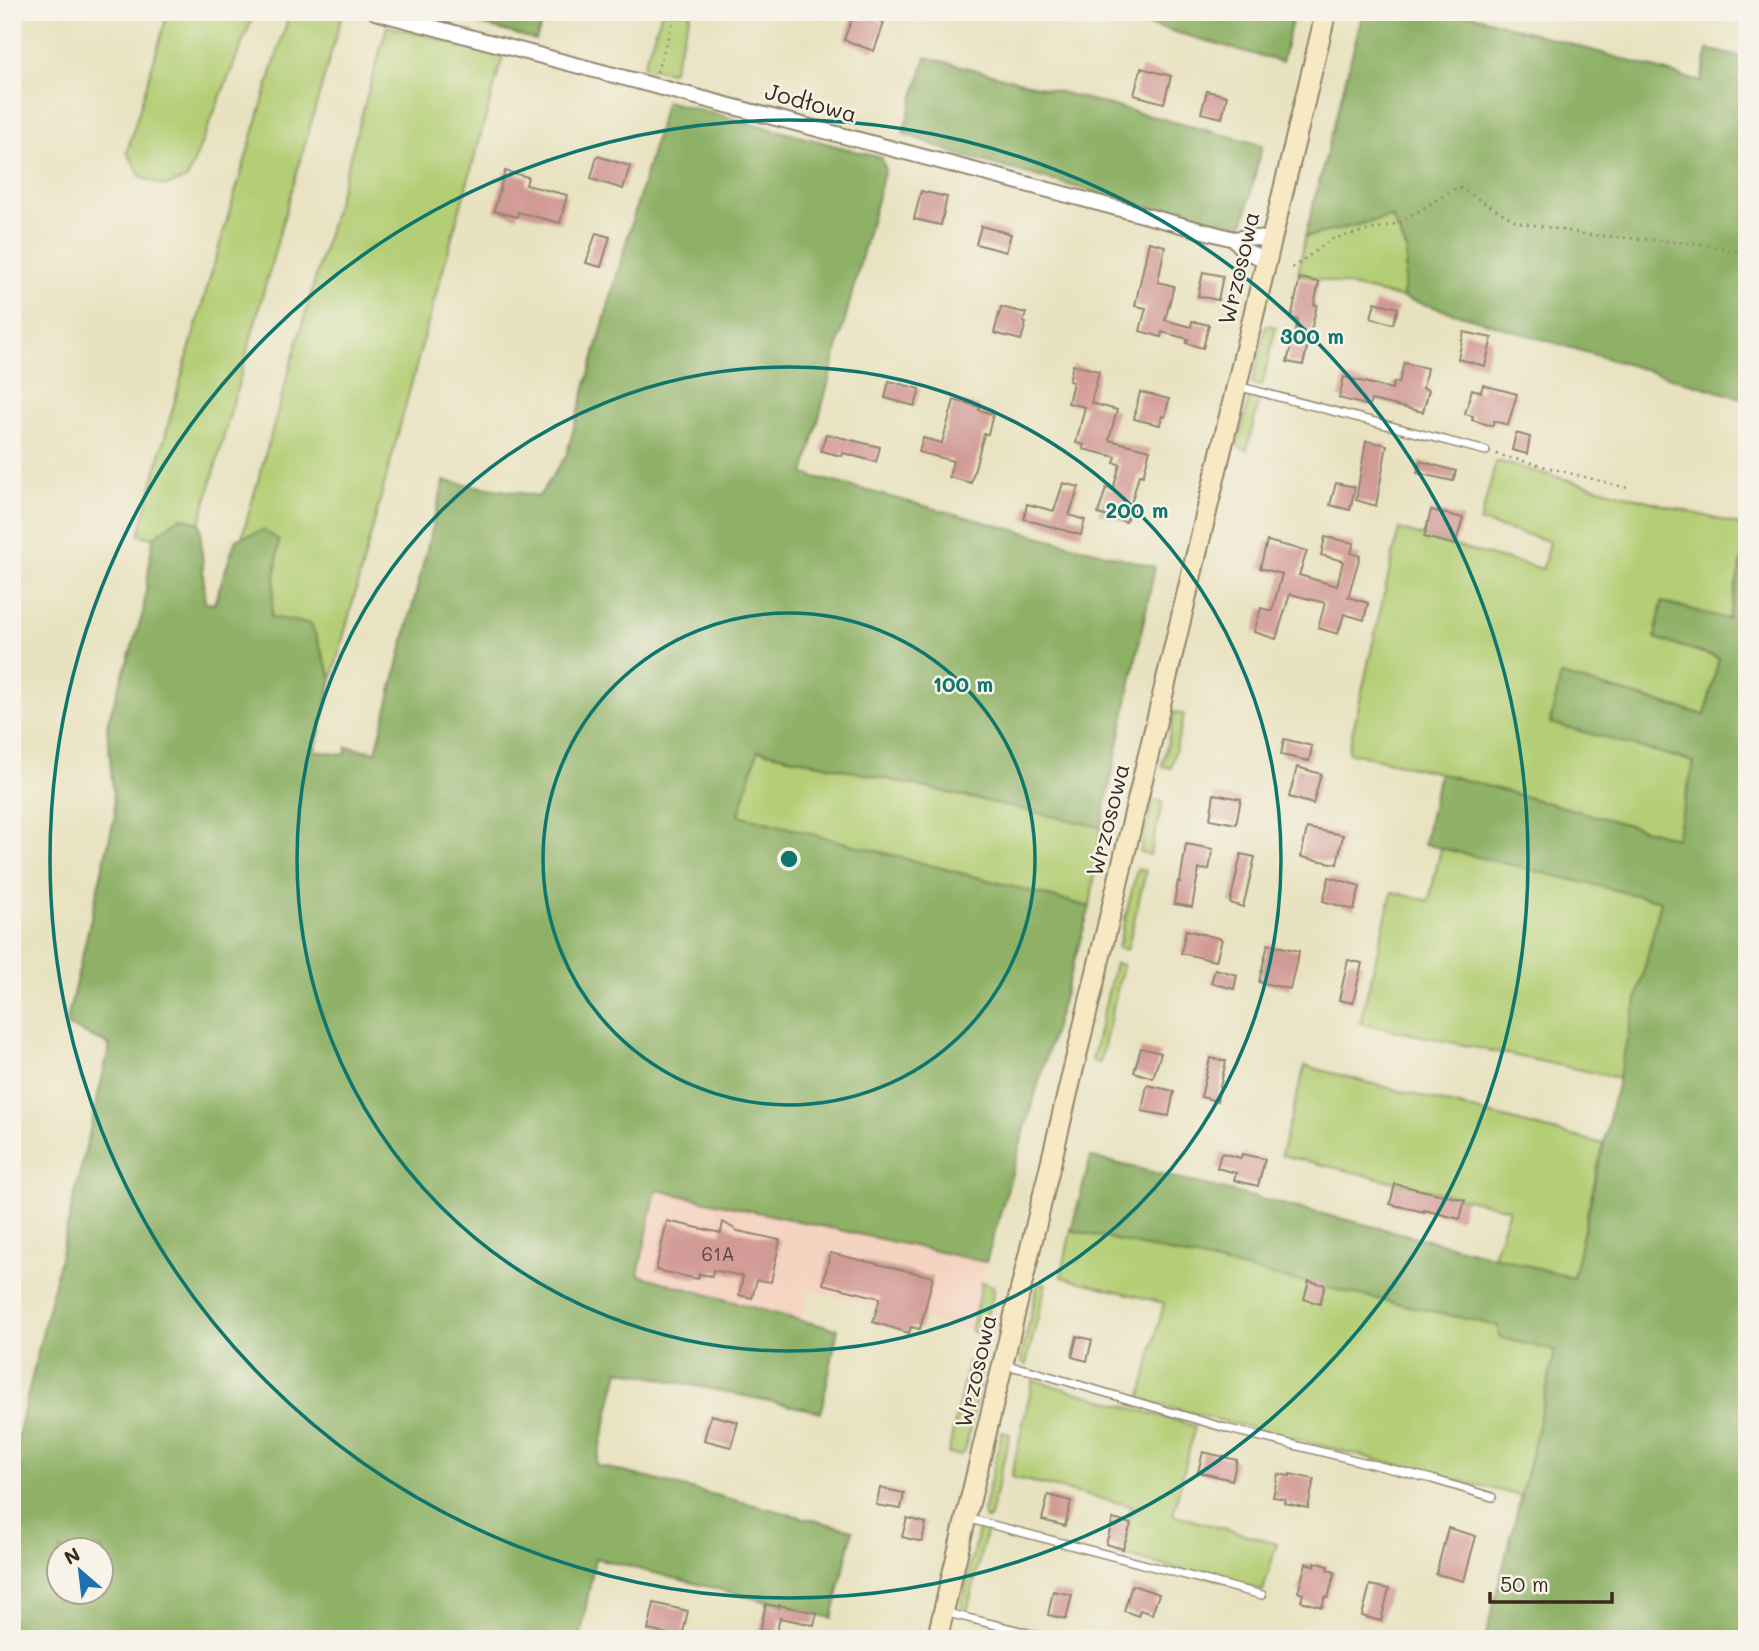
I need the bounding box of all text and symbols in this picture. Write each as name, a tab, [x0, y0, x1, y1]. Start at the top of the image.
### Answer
street label: Jodłowa	[762, 75, 860, 129]
street label: Wrzosowa	[1210, 208, 1266, 327]
text: 300 m	[1280, 322, 1344, 349]
text: 200 m	[1106, 496, 1168, 523]
text: 100 m	[933, 670, 993, 697]
street label: Wrzosowa	[1079, 760, 1136, 879]
centre of rings	[777, 847, 801, 871]
house number: 61A	[701, 1241, 735, 1266]
street label: Wrzosowa	[947, 1311, 1003, 1430]
north arrow	[46, 1536, 116, 1606]
text: N	[60, 1541, 84, 1570]
scale bar	[1490, 1560, 1612, 1604]
text: 50 m	[1500, 1570, 1549, 1597]

